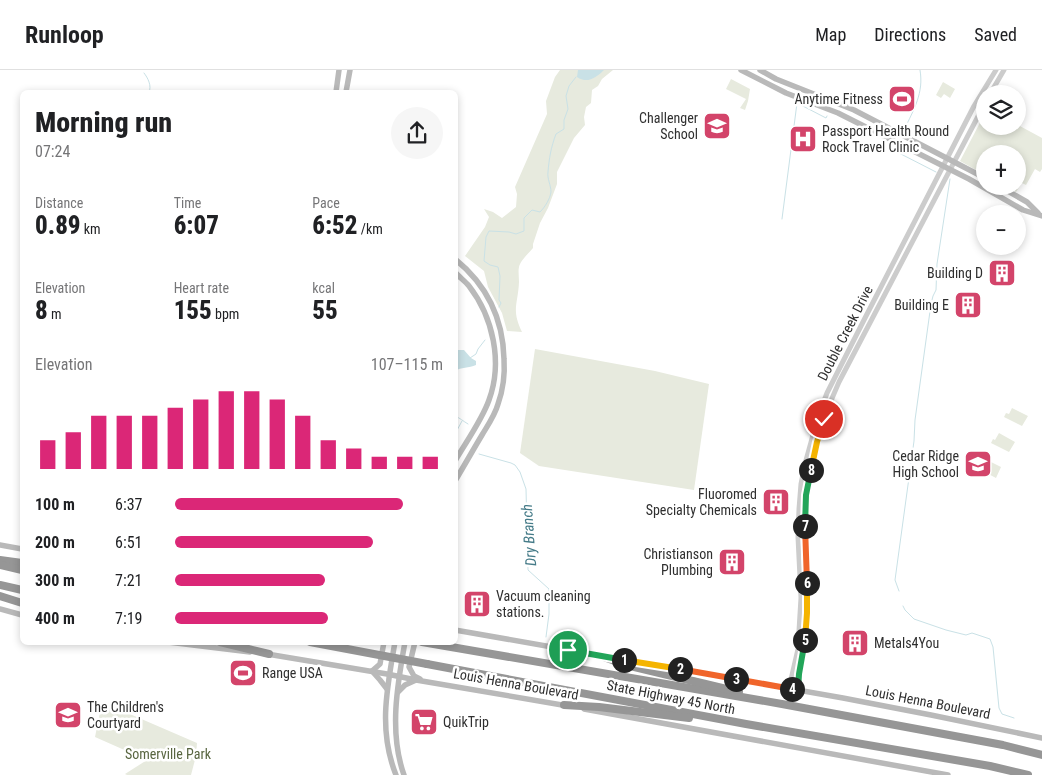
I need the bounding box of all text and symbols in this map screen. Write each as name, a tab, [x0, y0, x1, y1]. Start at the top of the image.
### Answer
text: Runloop	[25, 21, 104, 49]
text: Map	[815, 24, 846, 45]
text: Directions	[874, 24, 946, 45]
text: Saved	[974, 24, 1017, 45]
sports icon: Anytime Fitness	[887, 84, 917, 114]
map controls	[976, 85, 1026, 255]
button: layers	[976, 85, 1026, 135]
place label: Anytime Fitness	[794, 91, 883, 107]
text: Morning run	[35, 106, 172, 139]
button: share	[391, 107, 443, 159]
place label: Challenger School	[639, 110, 698, 142]
school or university icon: Challenger School	[702, 111, 732, 141]
place label: Passport Health Round Rock Travel Clinic	[822, 123, 949, 155]
hospital icon: Passport Health Round Rock Travel Clinic	[788, 124, 818, 154]
text: 07:24	[35, 142, 70, 161]
button: +	[976, 145, 1026, 195]
text: Distance	[35, 195, 83, 211]
text: Time	[174, 195, 201, 211]
text: Pace	[312, 195, 340, 211]
button: −	[976, 205, 1026, 255]
text: 0.89	[35, 211, 81, 240]
text: 6:07	[174, 211, 219, 240]
text: 6:52	[312, 211, 358, 240]
text: km	[81, 221, 101, 237]
text: /km	[358, 221, 383, 237]
building icon: Building D	[987, 258, 1017, 288]
place label: Building D	[927, 265, 983, 281]
text: Elevation	[35, 280, 85, 296]
text: Heart rate	[174, 280, 229, 296]
text: kcal	[312, 280, 335, 296]
street label: Double Creek Drive	[814, 283, 876, 383]
building icon: Building E	[953, 290, 983, 320]
text: 8	[35, 296, 48, 325]
text: 155	[174, 296, 212, 325]
text: 55	[312, 296, 338, 325]
place label: Building E	[894, 297, 949, 313]
text: m	[48, 306, 61, 322]
text: bpm	[212, 306, 239, 322]
text: Elevation	[35, 355, 93, 374]
text: 107–115 m	[371, 355, 443, 374]
pin	[803, 398, 845, 440]
icon: check	[810, 405, 838, 433]
place label: Cedar Ridge High School	[892, 448, 959, 480]
school or university icon: Cedar Ridge High School	[963, 449, 993, 479]
pin: 8	[798, 458, 824, 482]
text: 8	[808, 462, 815, 478]
place label: Fluoromed Specialty Chemicals	[646, 486, 757, 518]
building icon: Fluoromed Specialty Chemicals	[761, 487, 791, 517]
text: 100 m	[35, 495, 75, 514]
text: 6:37	[115, 495, 142, 514]
water label: Dry Branch	[518, 503, 540, 567]
pin: 7	[792, 514, 818, 538]
text: 7	[802, 518, 809, 534]
text: 200 m	[35, 533, 75, 552]
text: 6:51	[115, 533, 142, 552]
place label: Christianson Plumbing	[643, 546, 713, 578]
building icon: Christianson Plumbing	[717, 547, 747, 577]
pin: 6	[794, 570, 820, 596]
text: 300 m	[35, 571, 75, 590]
text: 7:21	[115, 571, 142, 590]
text: 6	[804, 575, 811, 591]
place label: Vacuum cleaning stations.	[496, 588, 591, 620]
building icon: Vacuum cleaning stations.	[462, 589, 492, 619]
text: 400 m	[35, 609, 75, 628]
text: 7:19	[115, 609, 142, 628]
pin: 5	[792, 628, 818, 652]
building icon: Metals4You	[840, 628, 870, 658]
pin	[547, 629, 589, 671]
text: 5	[802, 632, 809, 648]
place label: Metals4You	[874, 635, 939, 651]
icon: arrive	[554, 636, 582, 664]
pin: 1	[612, 648, 636, 672]
text: 1	[621, 652, 628, 668]
pin: 2	[668, 656, 692, 682]
sports icon: Range USA	[228, 658, 258, 688]
text: 2	[677, 661, 684, 677]
place label: Range USA	[262, 665, 323, 681]
street label: Louis Henna Boulevard	[452, 665, 580, 703]
pin: 3	[724, 666, 748, 692]
text: 3	[733, 671, 740, 687]
pin: 4	[780, 676, 804, 702]
street label: State Highway 45 North	[605, 677, 737, 717]
text: 4	[789, 681, 796, 697]
street label: Louis Henna Boulevard	[864, 682, 992, 722]
place label: The Children's Courtyard	[87, 699, 164, 731]
school or university icon: The Children's Courtyard	[53, 700, 83, 730]
supermarket icon: QuikTrip	[409, 707, 439, 737]
place label: QuikTrip	[443, 714, 489, 730]
park label: Somerville Park	[125, 746, 212, 762]

